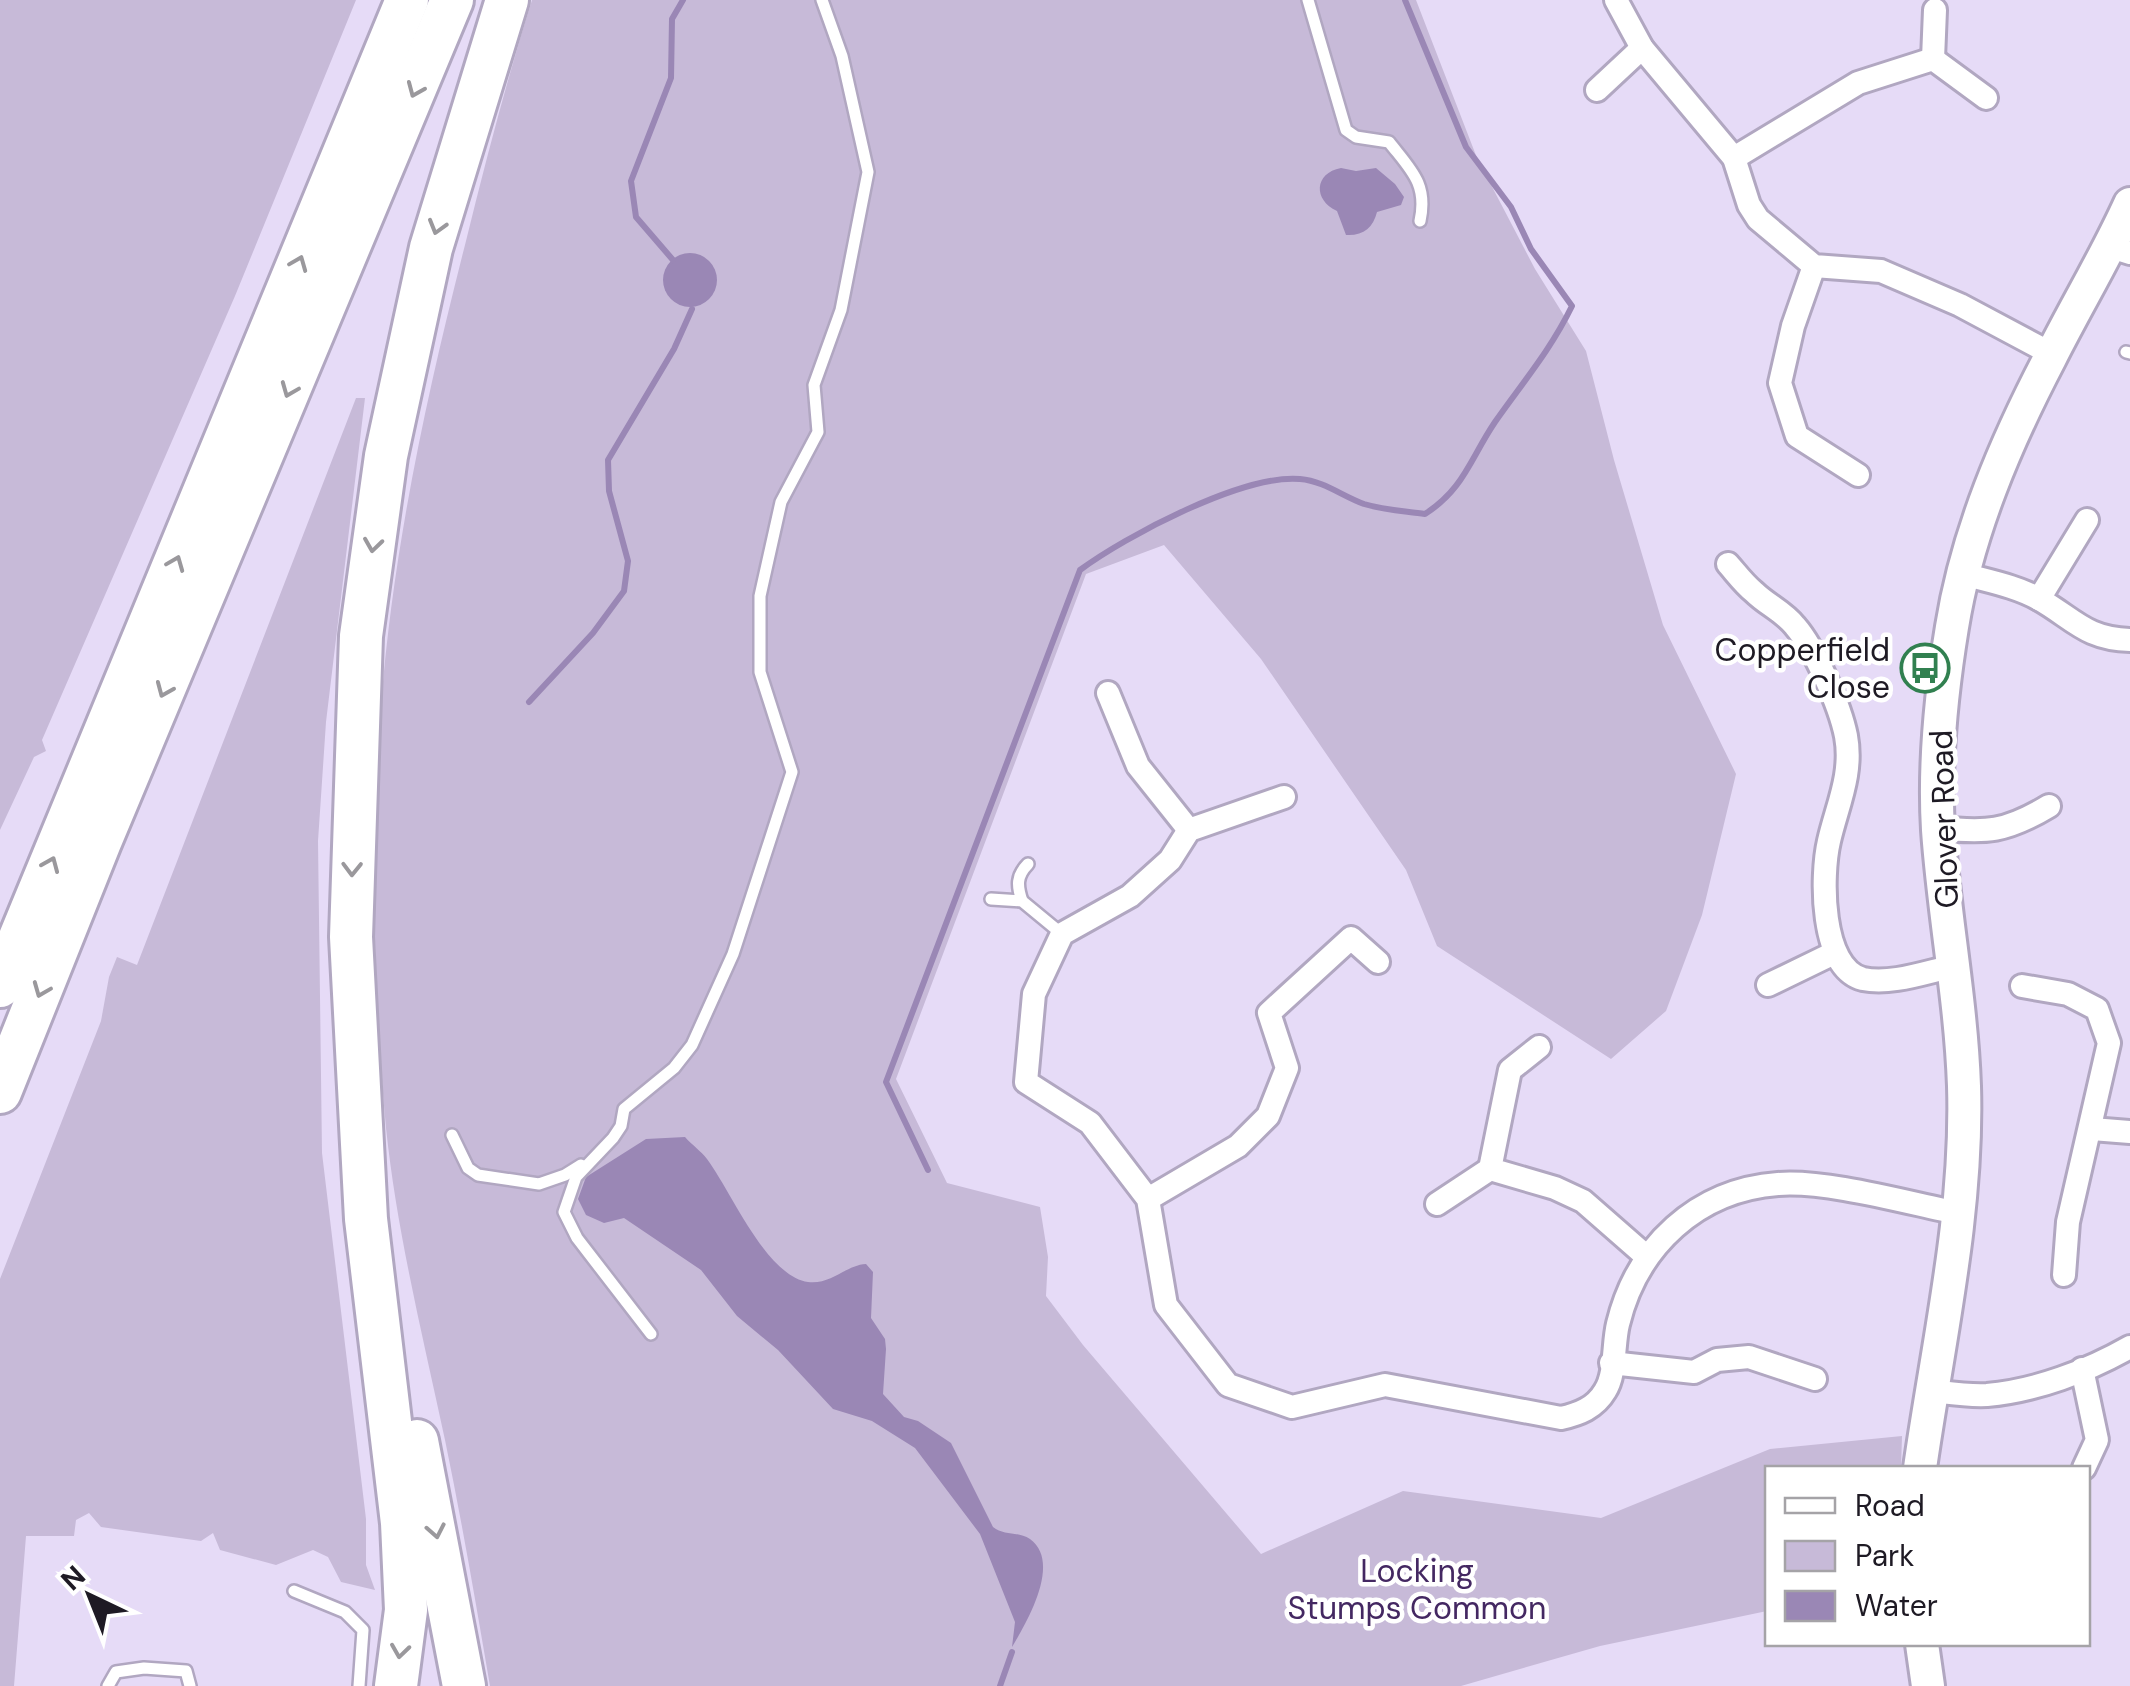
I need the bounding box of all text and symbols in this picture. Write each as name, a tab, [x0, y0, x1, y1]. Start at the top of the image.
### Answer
one-way arrow	[406, 80, 426, 98]
one-way arrow	[428, 218, 449, 235]
one-way arrow	[287, 255, 307, 272]
one-way arrow	[281, 379, 301, 397]
one-way arrow	[364, 537, 385, 554]
one-way arrow	[164, 556, 184, 573]
place label: Copperfield Close	[1715, 629, 1890, 708]
bus stop icon: Copperfield Close	[1899, 642, 1951, 694]
one-way arrow	[156, 680, 176, 698]
street label: Glover Road	[1920, 729, 1968, 909]
one-way arrow	[39, 856, 59, 874]
one-way arrow	[342, 862, 363, 878]
one-way arrow	[32, 981, 52, 998]
legend	[1765, 1466, 2090, 1646]
text: Road	[1855, 1486, 1925, 1525]
one-way arrow	[425, 1523, 446, 1539]
text: Park	[1855, 1536, 1914, 1575]
north arrow	[40, 1546, 140, 1646]
park label: Locking Stumps Common	[1288, 1550, 1546, 1629]
text: N	[53, 1558, 93, 1599]
text: Water	[1855, 1586, 1938, 1625]
one-way arrow	[391, 1643, 412, 1659]

